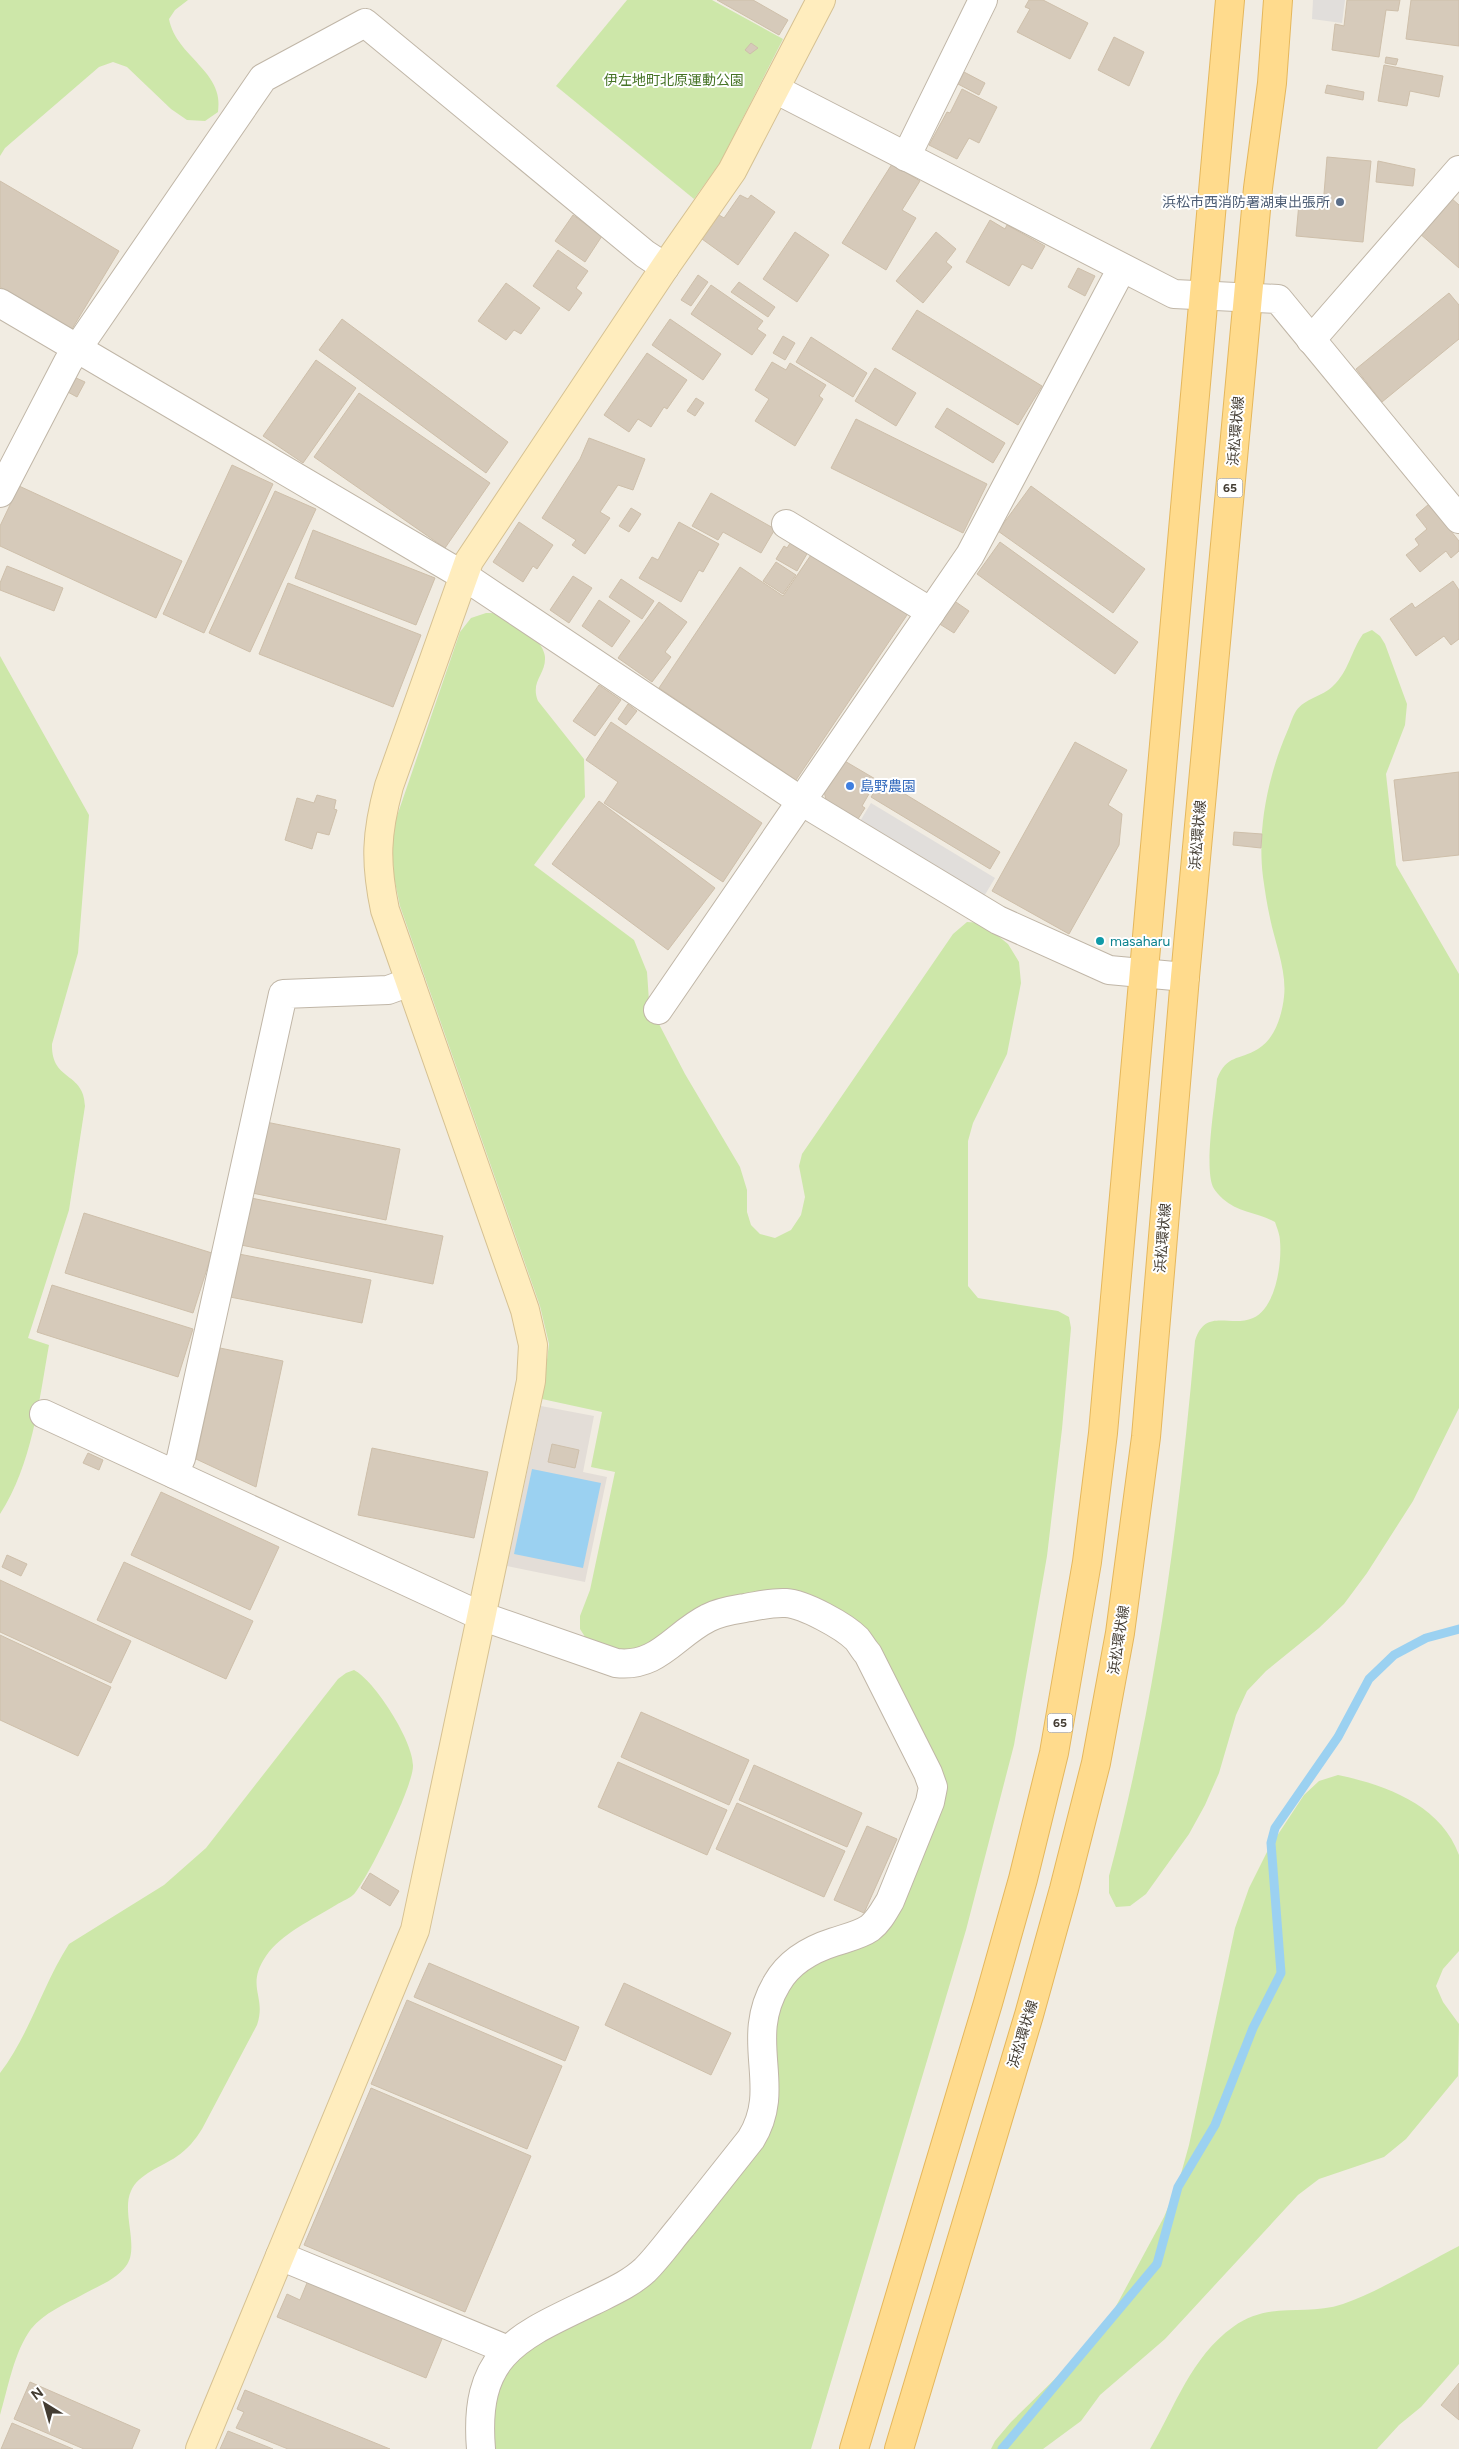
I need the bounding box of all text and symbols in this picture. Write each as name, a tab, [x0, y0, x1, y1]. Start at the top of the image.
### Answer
park label: 伊左地町北原運動公園	[604, 72, 744, 89]
place label: 浜松市西消防署湖東出張所	[1162, 194, 1330, 211]
marker: 浜松市西消防署湖東出張所	[1334, 196, 1346, 208]
street label: 浜松環状線	[1224, 395, 1248, 467]
road number: 65	[1218, 478, 1242, 498]
place label: 島野農園	[860, 778, 916, 795]
marker: 島野農園	[844, 780, 856, 792]
street label: 浜松環状線	[1186, 799, 1210, 871]
place label: masaharu	[1110, 933, 1170, 950]
marker: masaharu	[1094, 935, 1106, 947]
street label: 浜松環状線	[1151, 1202, 1175, 1274]
street label: 浜松環状線	[1105, 1604, 1133, 1676]
road number: 65	[1048, 1714, 1072, 1732]
street label: 浜松環状線	[1005, 1998, 1041, 2070]
north arrow	[20, 2379, 70, 2429]
text: N	[28, 2384, 47, 2404]

